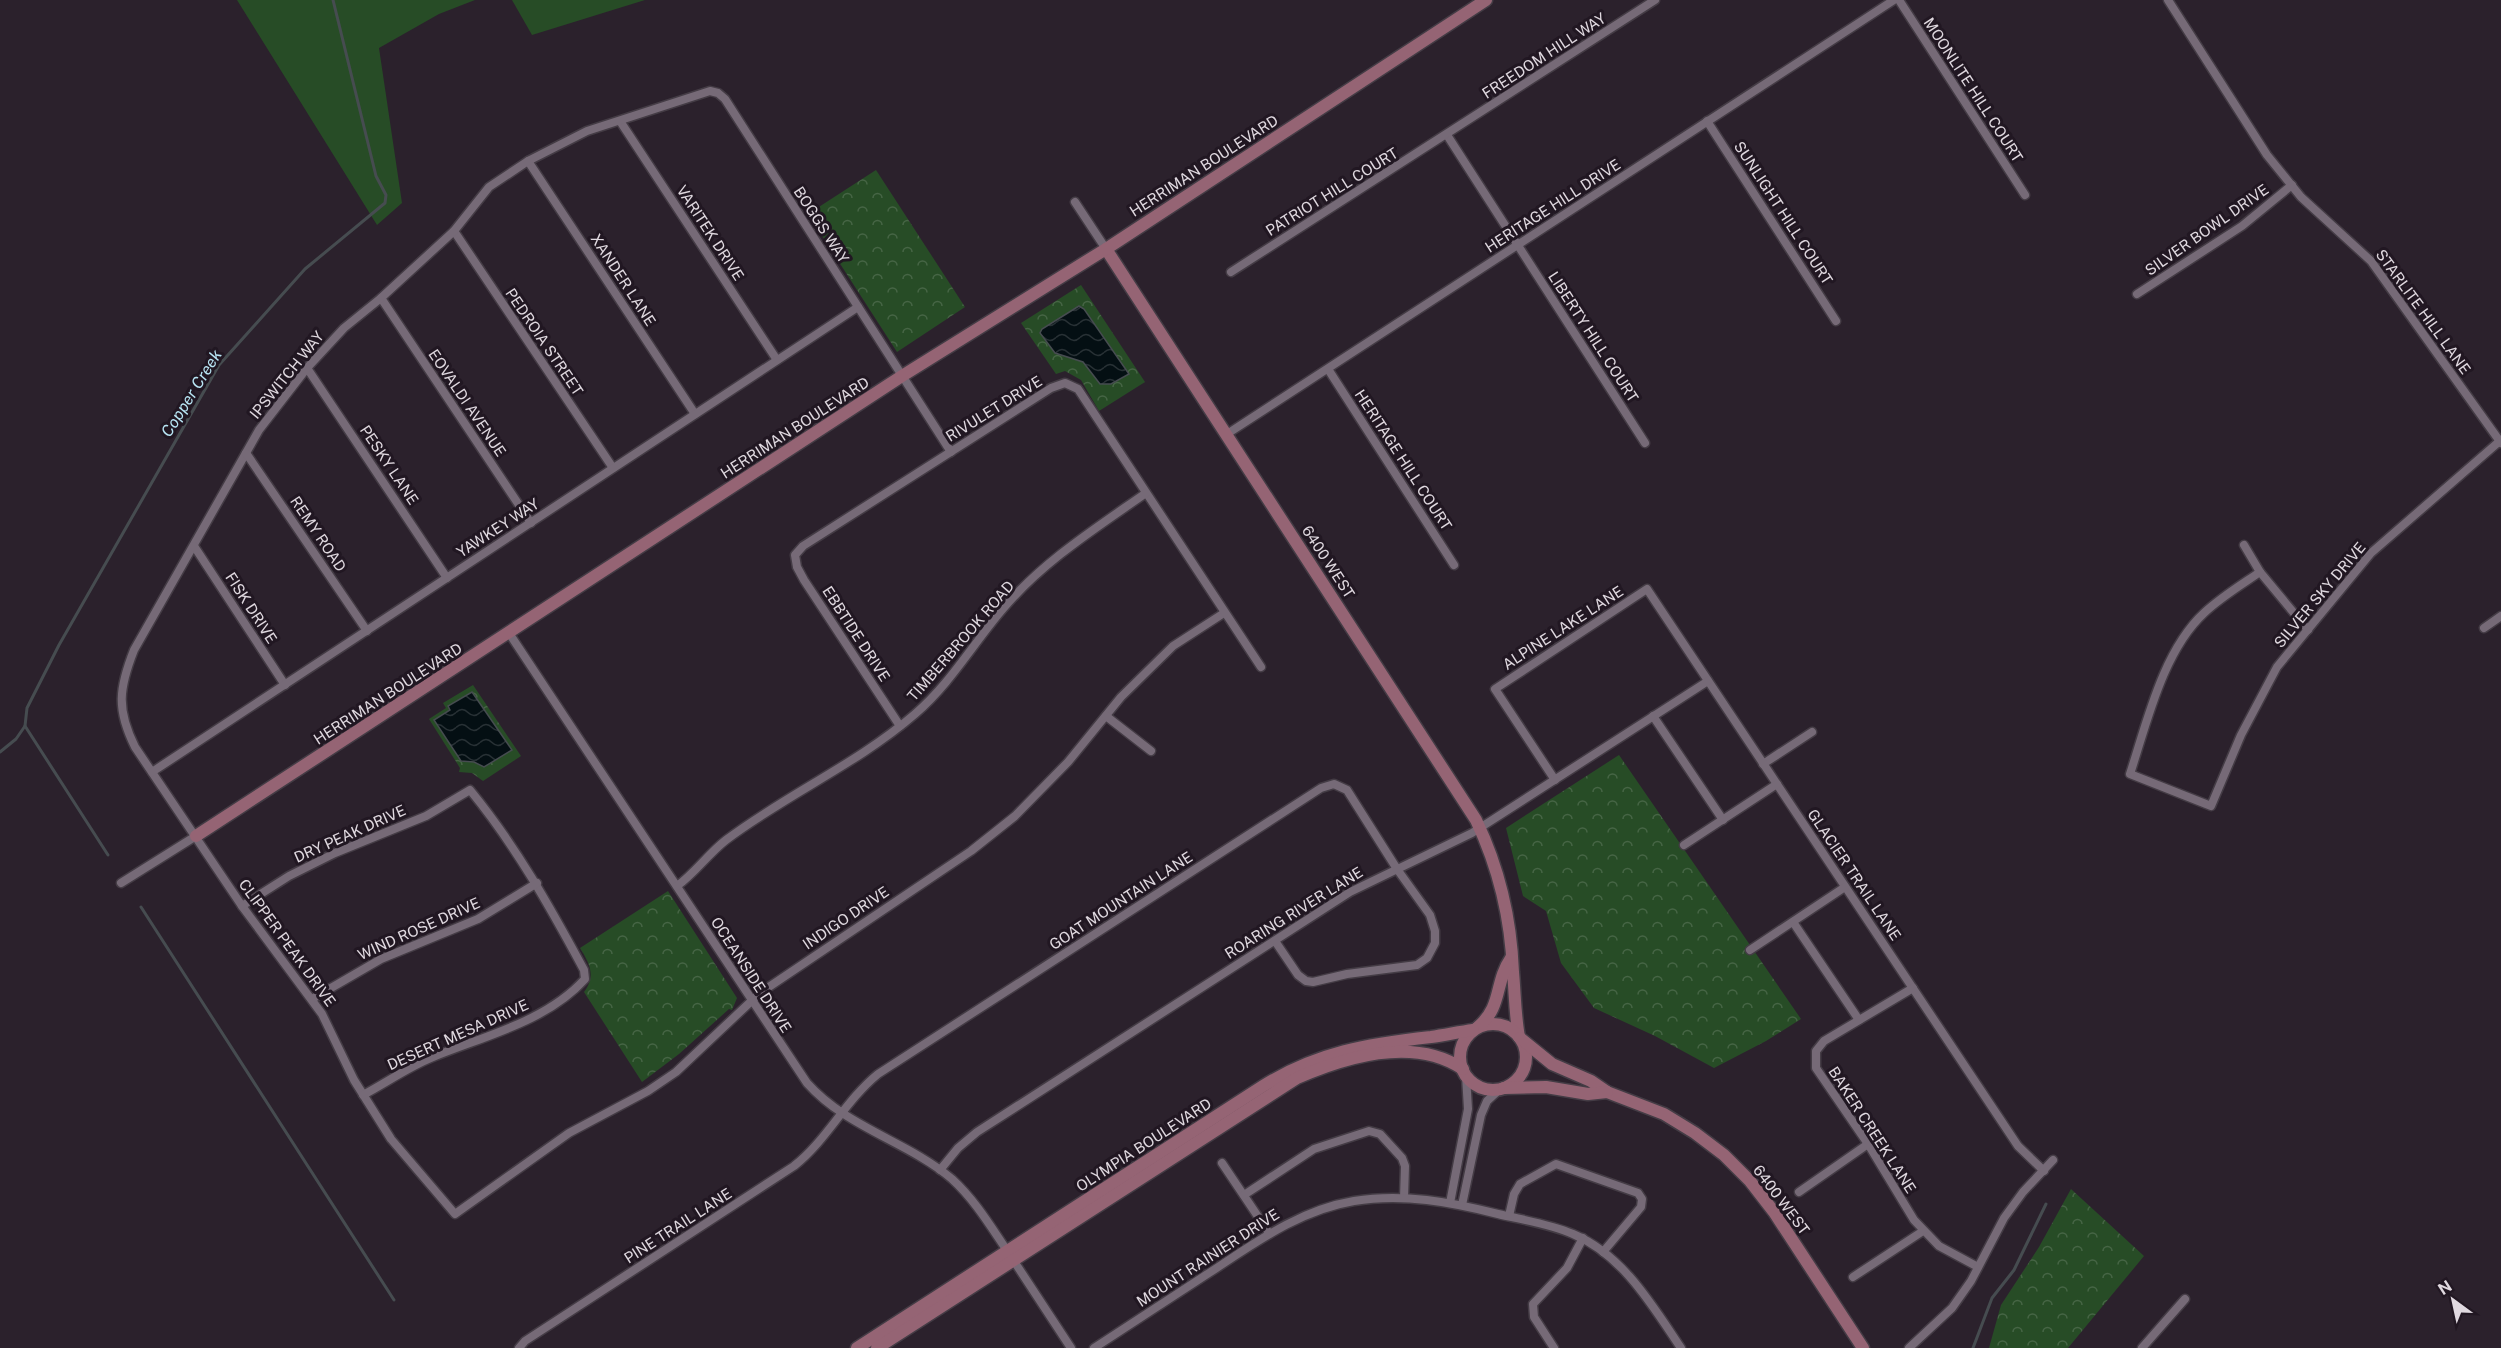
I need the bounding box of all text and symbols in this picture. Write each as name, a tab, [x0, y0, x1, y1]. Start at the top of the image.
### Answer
street label: FREEDOM HILL WAY	[1479, 9, 1609, 102]
street label: MOONLITE HILL COURT	[1920, 14, 2026, 165]
street label: HERRIMAN BOULEVARD	[1126, 111, 1281, 220]
street label: SUNLIGHT HILL COURT	[1731, 138, 1836, 287]
street label: PATRIOT HILL COURT	[1263, 144, 1401, 239]
street label: HERITAGE HILL DRIVE	[1482, 155, 1624, 256]
street label: SILVER BOWL DRIVE	[2142, 181, 2272, 279]
street label: VARITEK DRIVE	[673, 182, 747, 283]
street label: BOGGS WAY	[790, 183, 852, 266]
street label: XANDER LANE	[587, 231, 659, 329]
street label: STARLITE HILL LANE	[2372, 246, 2474, 377]
street label: LIBERTY HILL COURT	[1545, 268, 1642, 405]
street label: PEDROIA STREET	[502, 285, 587, 399]
street label: IPSWITCH WAY	[246, 328, 327, 422]
water label: Copper Creek	[157, 346, 226, 440]
street label: EOVALDI AVENUE	[425, 346, 510, 460]
street label: RIVULET DRIVE	[943, 372, 1045, 445]
street label: HERRIMAN BOULEVARD	[717, 373, 872, 482]
street label: HERITAGE HILL COURT	[1352, 386, 1455, 533]
street label: PESKY LANE	[357, 422, 422, 508]
street label: REMY ROAD	[287, 493, 350, 575]
street label: YAWKEY WAY	[453, 495, 542, 560]
street label: 6400 WEST	[1299, 522, 1358, 601]
street label: SILVER SKY DRIVE	[2271, 539, 2369, 651]
street label: FISK DRIVE	[222, 569, 281, 646]
street label: TIMBERBROOK ROAD	[904, 577, 1017, 704]
street label: ALPINE LAKE LANE	[1499, 582, 1626, 673]
street label: EBBTIDE DRIVE	[819, 583, 893, 684]
street label: HERRIMAN BOULEVARD	[310, 639, 465, 748]
street label: DRY PEAK DRIVE	[291, 801, 408, 866]
street label: GLACIER TRAIL LANE	[1804, 806, 1905, 943]
street label: GOAT MOUNTAIN LANE	[1046, 848, 1195, 953]
street label: ROARING RIVER LANE	[1222, 863, 1366, 962]
street label: CLIPPER PEAK DRIVE	[236, 876, 339, 1010]
street label: INDIGO DRIVE	[799, 883, 892, 953]
street label: WIND ROSE DRIVE	[355, 894, 483, 963]
street label: OCEANSIDE DRIVE	[708, 914, 795, 1036]
street label: DESERT MESA DRIVE	[385, 996, 531, 1073]
street label: BAKER CREEK LANE	[1825, 1063, 1920, 1196]
street label: OLYMPIA BOULEVARD	[1073, 1095, 1214, 1195]
street label: 6400 WEST	[1750, 1162, 1813, 1238]
street label: PINE TRAIL LANE	[621, 1185, 735, 1267]
street label: MOUNT RAINIER DRIVE	[1133, 1205, 1282, 1310]
north arrow	[2423, 1270, 2483, 1330]
text: N	[2435, 1276, 2456, 1299]

